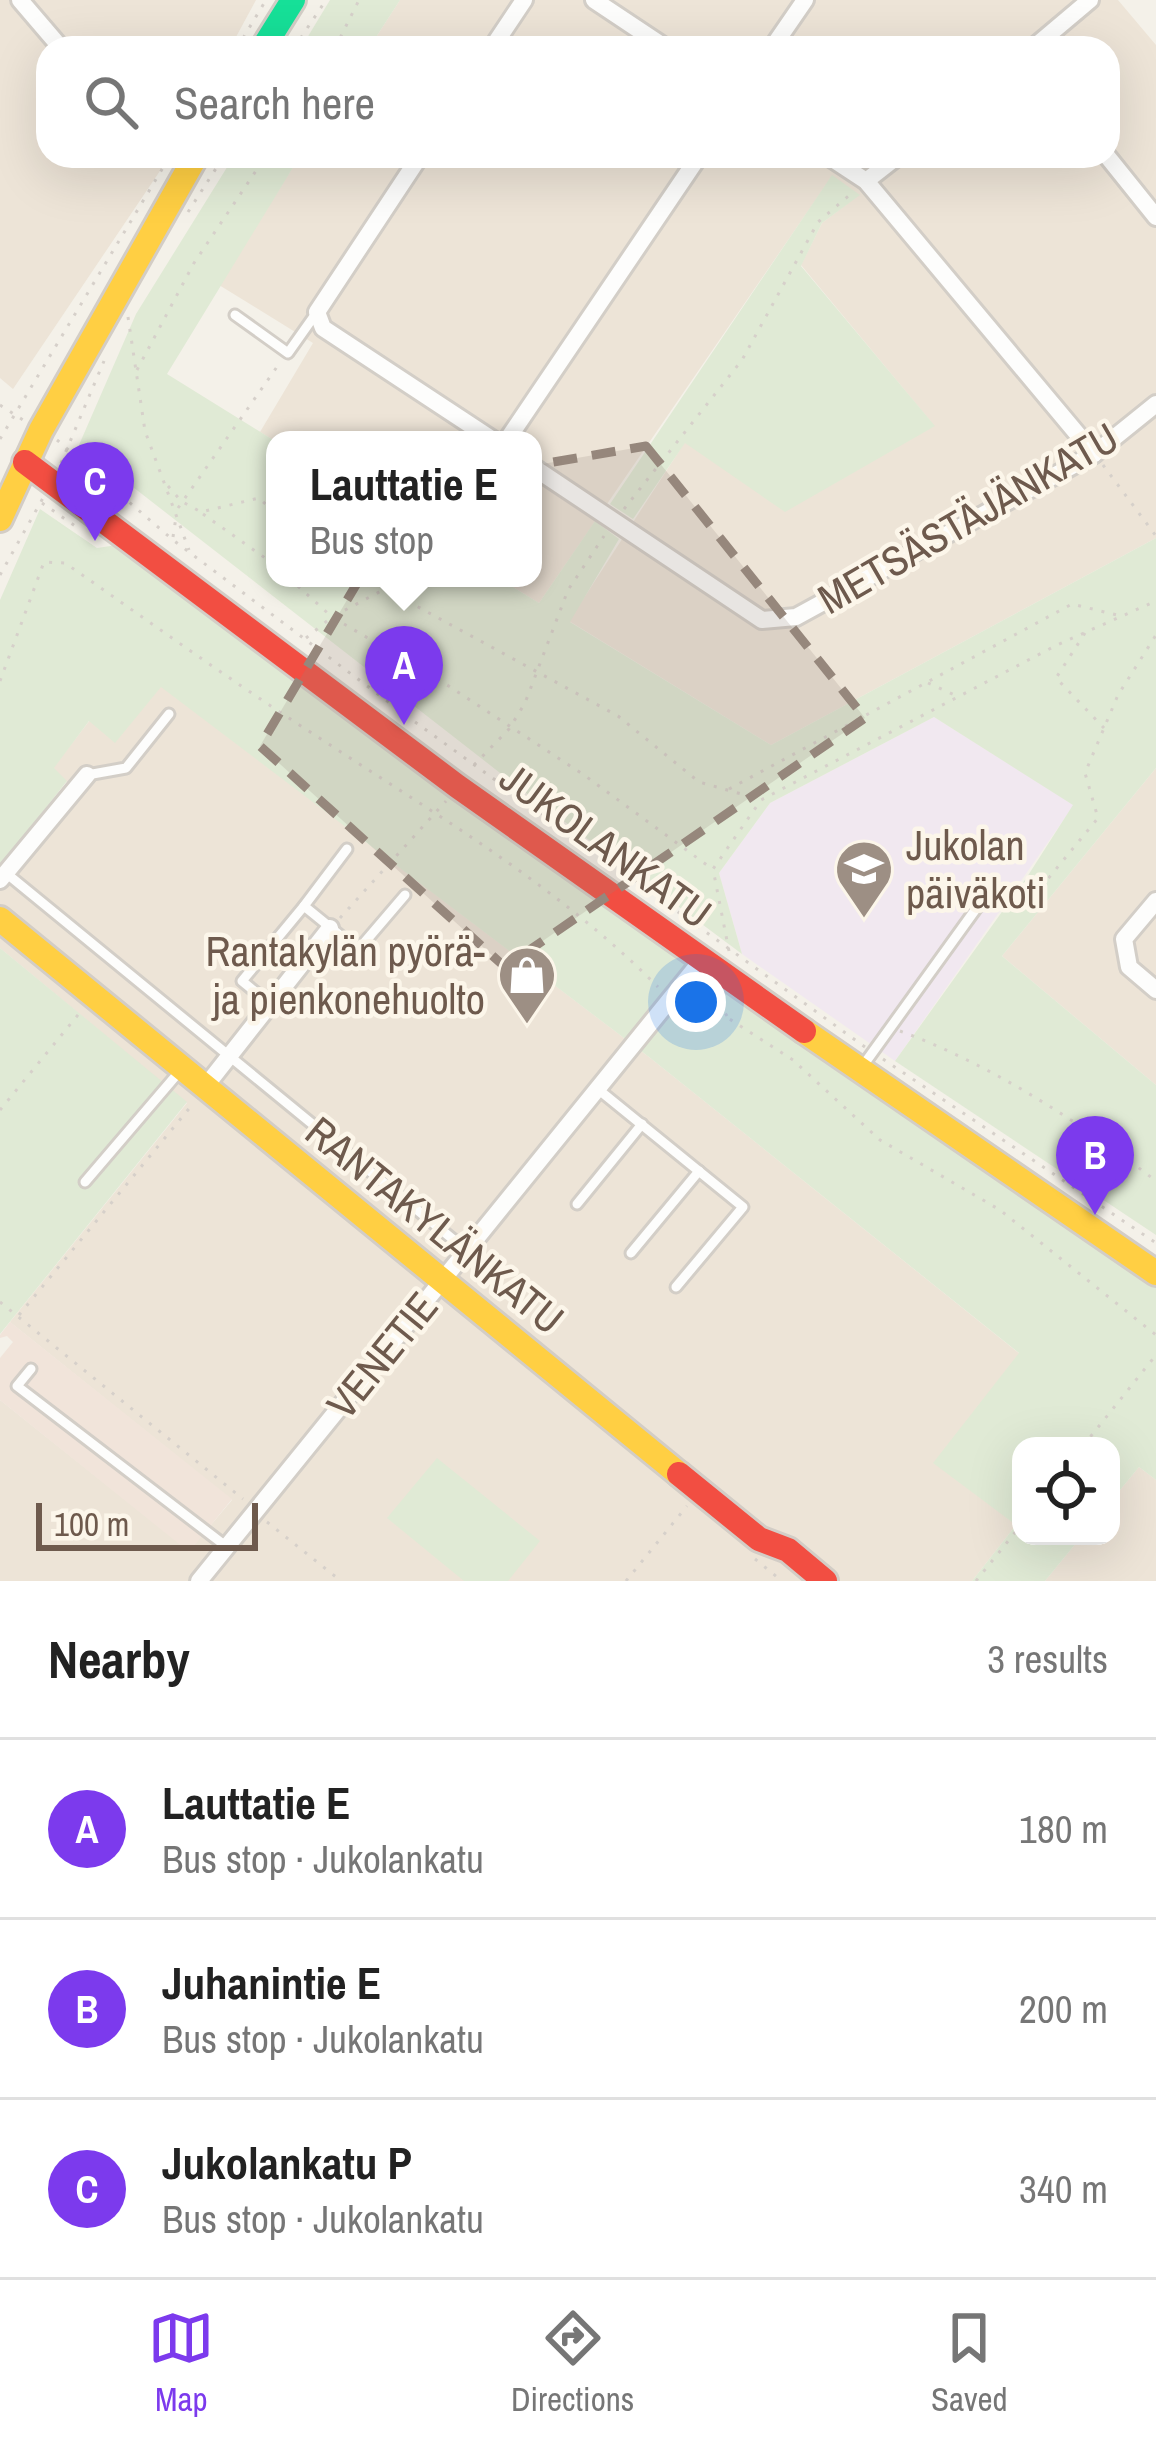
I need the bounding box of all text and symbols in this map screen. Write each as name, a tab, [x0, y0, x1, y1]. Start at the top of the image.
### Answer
search box	[36, 36, 1120, 168]
icon: search	[78, 69, 144, 135]
text: Search here	[174, 72, 375, 133]
street label: METSÄSTÄJÄNKATU	[808, 409, 1128, 627]
popup	[266, 431, 542, 587]
pin: C	[56, 442, 134, 541]
text: Lauttatie E	[310, 453, 498, 514]
text: Bus stop	[310, 514, 434, 566]
pin: A	[365, 626, 443, 725]
street label: JUKOLANKATU	[489, 749, 723, 941]
place label: Jukolan päiväkoti	[906, 817, 1046, 921]
school or university icon: Jukolan päiväkoti	[833, 838, 895, 920]
place label: Rantakylän pyörä- ja pienkonehuolto	[206, 923, 485, 1027]
shop icon: Rantakylän pyörä- ja pienkonehuolto	[496, 944, 558, 1026]
your location	[666, 972, 726, 1032]
street label: RANTAKYLÄNKATU	[294, 1104, 576, 1346]
pin: B	[1056, 1116, 1134, 1215]
street label: VENETIE	[314, 1280, 450, 1430]
map controls	[1012, 1437, 1120, 1545]
button: locate	[1012, 1437, 1120, 1545]
scale bar	[36, 1497, 258, 1550]
text: 100 m	[54, 1502, 129, 1546]
text: Nearby	[48, 1625, 190, 1694]
text: 3 results	[987, 1633, 1108, 1685]
text: Lauttatie E	[162, 1772, 351, 1833]
text: A	[75, 1803, 99, 1855]
text: 180 m	[1019, 1803, 1108, 1855]
text: Bus stop · Jukolankatu	[162, 1833, 484, 1885]
text: Juhanintie E	[162, 1952, 381, 2013]
text: B	[75, 1983, 99, 2035]
text: 200 m	[1019, 1983, 1108, 2035]
text: Bus stop · Jukolankatu	[162, 2013, 484, 2065]
text: Jukolankatu P	[162, 2132, 412, 2193]
text: C	[75, 2163, 99, 2215]
text: 340 m	[1019, 2163, 1108, 2215]
text: Bus stop · Jukolankatu	[162, 2193, 484, 2245]
tab: Map	[148, 2305, 214, 2421]
tab: Directions	[511, 2305, 634, 2421]
tab: Saved	[931, 2305, 1008, 2421]

